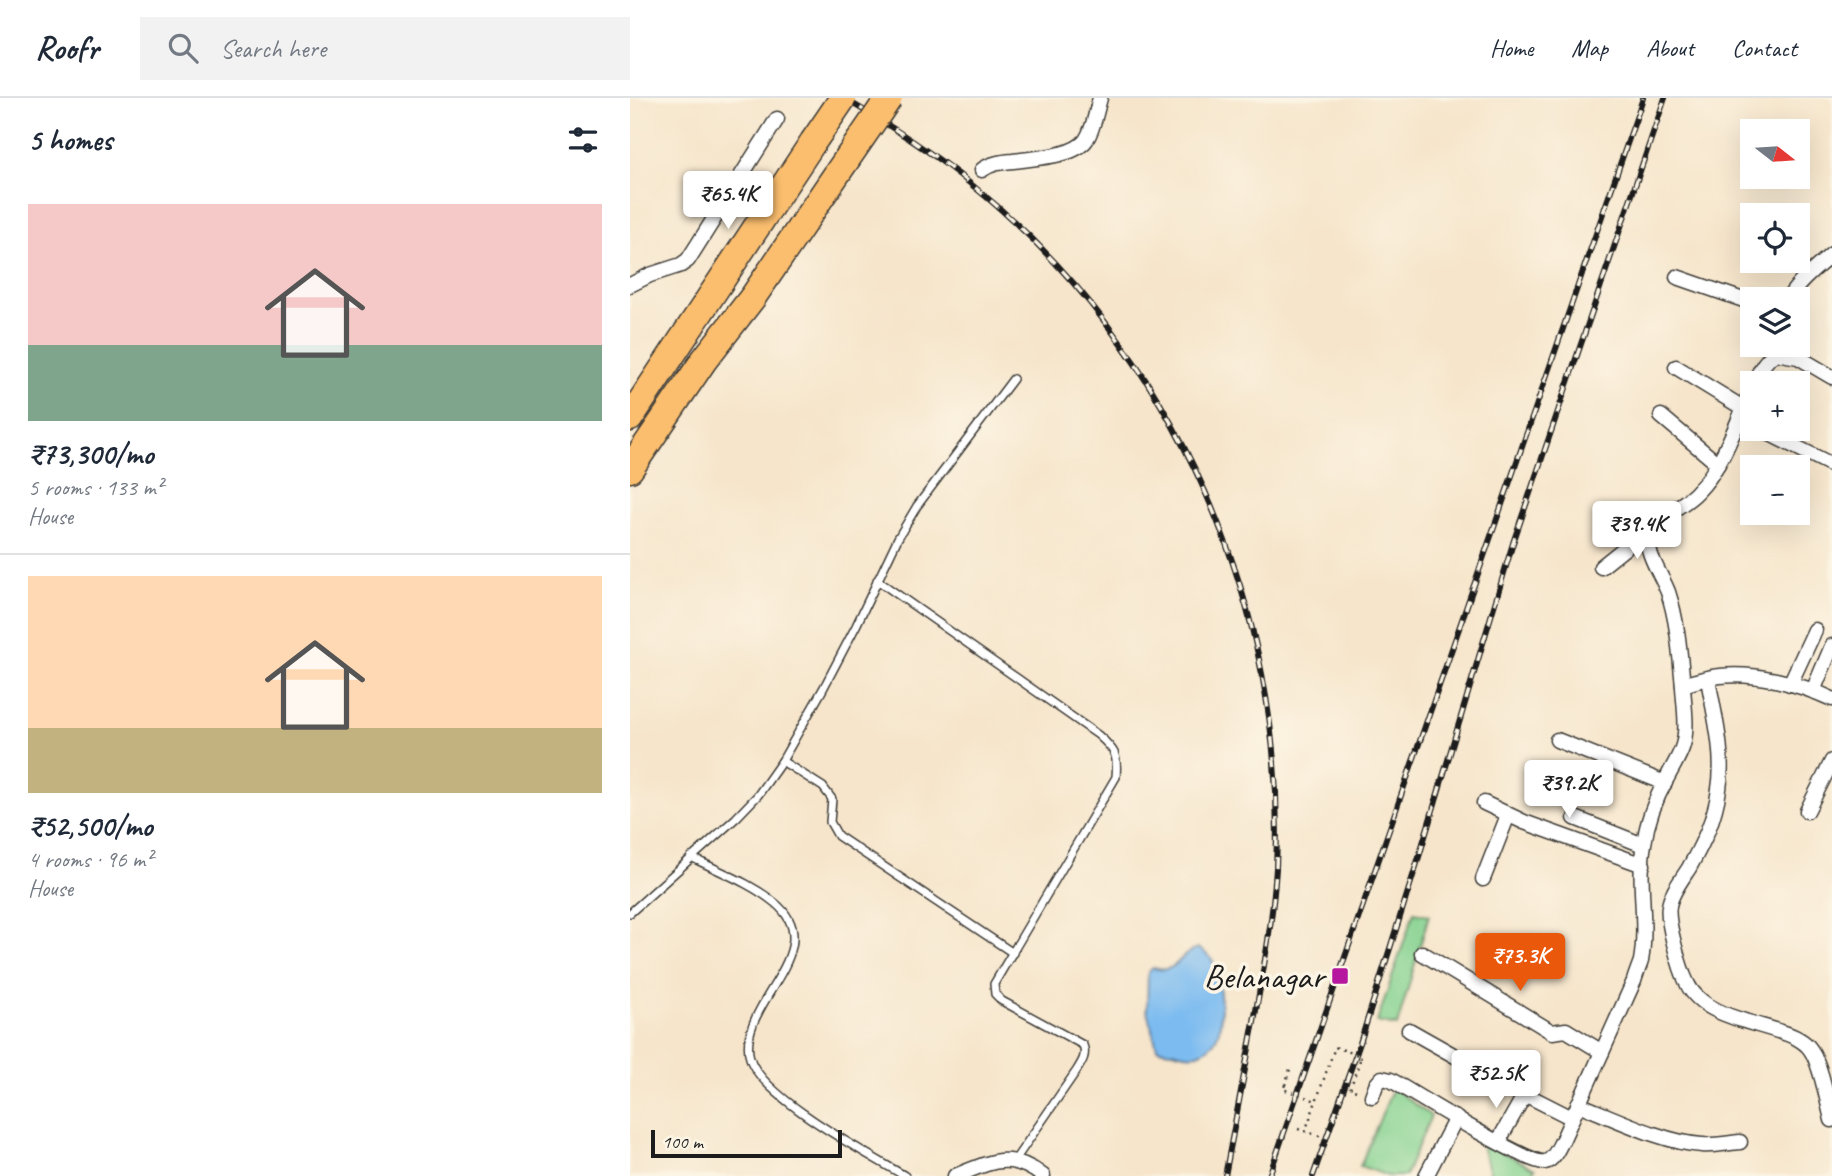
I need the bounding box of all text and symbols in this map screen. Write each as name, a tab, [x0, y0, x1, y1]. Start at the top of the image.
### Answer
search box	[140, 17, 630, 80]
text: Roofr	[35, 27, 98, 69]
icon: search	[164, 29, 202, 67]
text: Search here	[220, 32, 326, 65]
text: Home	[1490, 33, 1533, 63]
text: Map	[1571, 33, 1608, 63]
text: About	[1646, 33, 1694, 63]
text: Contact	[1732, 33, 1797, 63]
north arrow	[1740, 119, 1810, 189]
map controls	[1740, 119, 1810, 525]
text: 5 homes	[28, 121, 112, 159]
icon: filters	[564, 121, 602, 159]
pin: ₹65.4K	[671, 172, 785, 231]
text: ₹65.4K	[699, 179, 757, 208]
button: locate	[1740, 203, 1810, 273]
icon: home	[252, 250, 378, 376]
button: layers	[1740, 287, 1810, 357]
button: +	[1740, 371, 1810, 441]
text: ₹73,300/mo	[28, 435, 153, 473]
button: −	[1740, 455, 1810, 525]
text: 5 rooms · 133 m²	[28, 473, 163, 502]
text: House	[28, 502, 73, 531]
pin: ₹39.4K	[1580, 502, 1694, 561]
text: ₹39.4K	[1608, 509, 1666, 538]
icon: home	[252, 622, 378, 748]
pin: ₹39.2K	[1512, 760, 1626, 820]
text: ₹39.2K	[1540, 768, 1598, 797]
text: ₹52,500/mo	[28, 807, 152, 845]
text: 4 rooms · 96 m²	[28, 845, 152, 874]
text: House	[28, 874, 73, 903]
pin: ₹73.3K	[1463, 934, 1577, 993]
text: ₹73.3K	[1491, 941, 1549, 970]
place label: Belanagar	[1204, 954, 1327, 999]
marker: Belanagar	[1330, 966, 1350, 986]
pin: ₹52.5K	[1439, 1051, 1553, 1110]
text: ₹52.5K	[1468, 1058, 1524, 1087]
scale bar	[651, 1127, 842, 1159]
text: 100 m	[662, 1130, 703, 1154]

